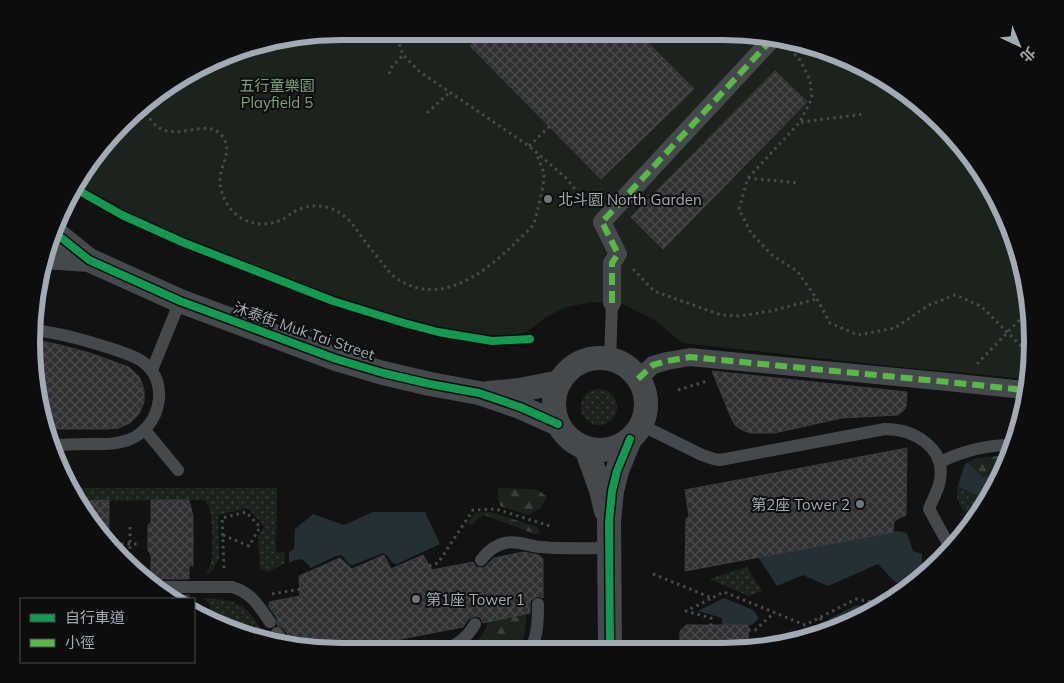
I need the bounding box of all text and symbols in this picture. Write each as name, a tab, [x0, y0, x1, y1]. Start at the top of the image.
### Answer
north arrow	[994, 20, 1044, 70]
text: 北	[1017, 43, 1039, 66]
park label: 五行童樂園 Playfield 5	[239, 76, 315, 112]
place label: 北斗園 North Garden	[558, 190, 702, 209]
marker: 北斗園 North Garden	[542, 193, 554, 205]
street label: 沐泰街 Muk Tai Street	[231, 298, 377, 364]
place label: 第2座 Tower 2	[751, 495, 850, 514]
marker: 第2座 Tower 2	[854, 498, 866, 510]
place label: 第1座 Tower 1	[426, 590, 525, 609]
marker: 第1座 Tower 1	[410, 593, 422, 605]
legend	[20, 598, 195, 663]
text: 自行車道	[65, 608, 125, 627]
text: 小徑	[65, 633, 95, 652]

